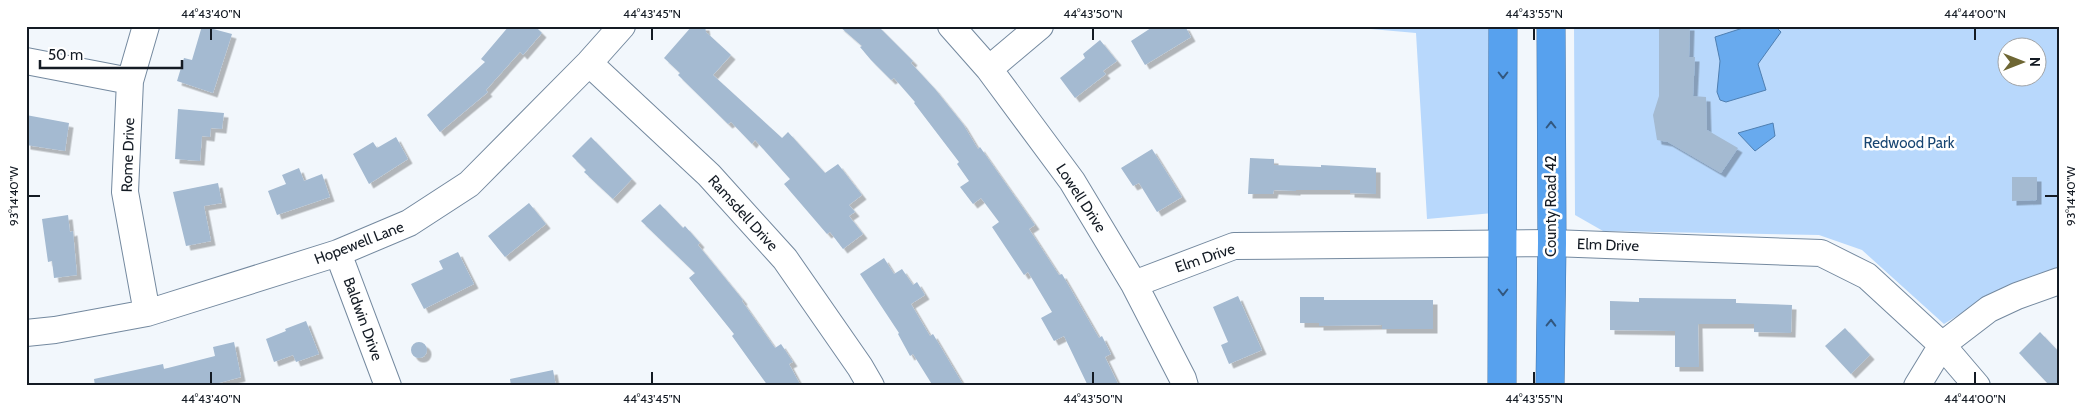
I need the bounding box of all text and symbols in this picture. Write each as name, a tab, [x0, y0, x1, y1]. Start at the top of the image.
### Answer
text: 44°43'40"N	[181, 6, 241, 21]
text: 44°43'45"N	[623, 6, 681, 21]
text: 44°43'50"N	[1063, 6, 1123, 21]
text: 44°43'55"N	[1505, 6, 1563, 21]
text: 44°44'00"N	[1944, 6, 2006, 21]
scale bar	[40, 38, 182, 70]
north arrow	[1998, 38, 2048, 88]
text: 50 m	[48, 46, 83, 64]
text: N	[2026, 57, 2044, 67]
one-way arrow	[1498, 72, 1508, 79]
street label: Rome Drive	[118, 117, 138, 193]
one-way arrow	[1546, 120, 1556, 128]
park label: Redwood Park	[1864, 134, 1955, 152]
street label: County Road 42	[1542, 155, 1560, 257]
street label: Lowell Drive	[1052, 160, 1110, 236]
text: 93°14'40"W	[6, 165, 21, 226]
text: 93°14'40"W	[2063, 165, 2078, 226]
street label: Ramsdell Drive	[704, 171, 782, 255]
street label: Hopewell Lane	[312, 218, 407, 268]
street label: Elm Drive	[1577, 235, 1640, 255]
street label: Elm Drive	[1173, 239, 1238, 277]
street label: Baldwin Drive	[340, 275, 387, 363]
one-way arrow	[1498, 288, 1508, 296]
one-way arrow	[1546, 319, 1556, 326]
text: 44°43'40"N	[181, 391, 241, 406]
text: 44°43'45"N	[623, 391, 681, 406]
text: 44°43'50"N	[1063, 391, 1123, 406]
text: 44°43'55"N	[1505, 391, 1563, 406]
text: 44°44'00"N	[1944, 391, 2006, 406]

